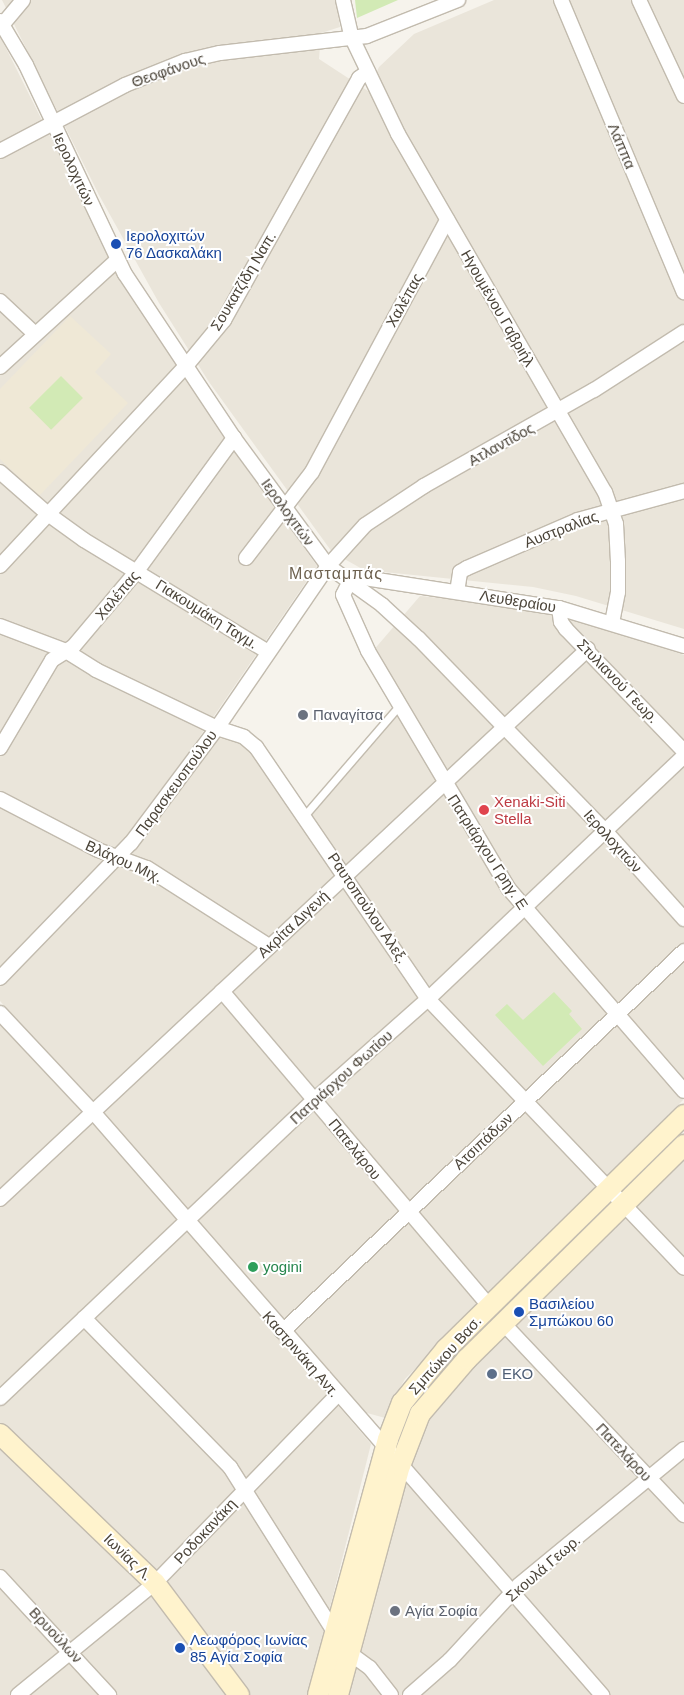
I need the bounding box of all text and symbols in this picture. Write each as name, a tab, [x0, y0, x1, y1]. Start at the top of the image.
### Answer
street label: Θεοφάνους	[129, 49, 207, 91]
street label: Λάππα	[604, 120, 640, 172]
street label: Ιερολοχιτών	[49, 129, 99, 209]
place label: Ιερολοχιτών 76 Δασκαλάκη	[126, 226, 223, 261]
street label: Σουκατζίδη Ναπ.	[206, 228, 280, 334]
marker: Ιερολοχιτών 76 Δασκαλάκη	[110, 238, 122, 250]
street label: Ηγουμένου Γαβριήλ	[457, 246, 539, 370]
street label: Χαλέπας	[382, 270, 426, 330]
street label: Ατλαντίδος	[465, 419, 537, 469]
street label: Ιερολοχιτών	[258, 475, 318, 549]
street label: Αυστραλίας	[522, 507, 600, 551]
district label: Μασταμπάς	[288, 564, 384, 584]
street label: Χαλέπας	[91, 567, 143, 623]
street label: Γιακουμάκη Ταγμ.	[152, 575, 262, 653]
street label: Λευθεραίου	[479, 586, 557, 616]
street label: Στυλιανού Γεωρ.	[573, 635, 663, 727]
place label: Παναγίτσα	[313, 706, 383, 724]
marker: Παναγίτσα	[297, 709, 309, 721]
street label: Παρασκευοπούλου	[131, 726, 221, 840]
street label: Πατριάρχου Γρηγ. Ε	[444, 791, 532, 913]
place label: Xenaki-Siti Stella	[494, 792, 566, 827]
marker: Xenaki-Siti Stella	[478, 804, 490, 816]
street label: Ιερολοχιτών	[580, 806, 646, 876]
street label: Βλάχου Μιχ.	[83, 836, 165, 886]
street label: Ραυτοπούλου Αλεξ.	[324, 849, 412, 967]
street label: Ακρίτα Διγενή	[253, 886, 333, 962]
street label: Πατριάρχου Φωτίου	[286, 1026, 396, 1128]
street label: Ατσιπάδων	[450, 1109, 516, 1173]
street label: Πατελάρου	[325, 1115, 385, 1183]
place label: yogini	[263, 1258, 302, 1276]
marker: yogini	[247, 1261, 259, 1273]
place label: Βασιλείου Σμπώκου 60	[529, 1294, 613, 1329]
marker: Βασιλείου Σμπώκου 60	[513, 1306, 525, 1318]
street label: Καστρινάκη Αντ.	[258, 1307, 344, 1401]
street label: Σμπώκου Βασ.	[405, 1312, 485, 1398]
place label: ΕΚΟ	[502, 1365, 533, 1383]
marker: ΕΚΟ	[486, 1368, 498, 1380]
street label: Πατελάρου	[592, 1419, 656, 1485]
street label: Ροδοκανάκη	[170, 1494, 240, 1568]
street label: Ιωνίας Λ.	[100, 1529, 156, 1585]
street label: Σκουλά Γεωρ.	[502, 1531, 584, 1605]
place label: Αγία Σοφία	[405, 1602, 478, 1620]
street label: Βρυούλων	[26, 1603, 86, 1667]
marker: Αγία Σοφία	[389, 1605, 401, 1617]
place label: Λεωφόρος Ιωνίας 85 Αγία Σοφία	[190, 1630, 307, 1665]
marker: Λεωφόρος Ιωνίας 85 Αγία Σοφία	[174, 1642, 186, 1654]

